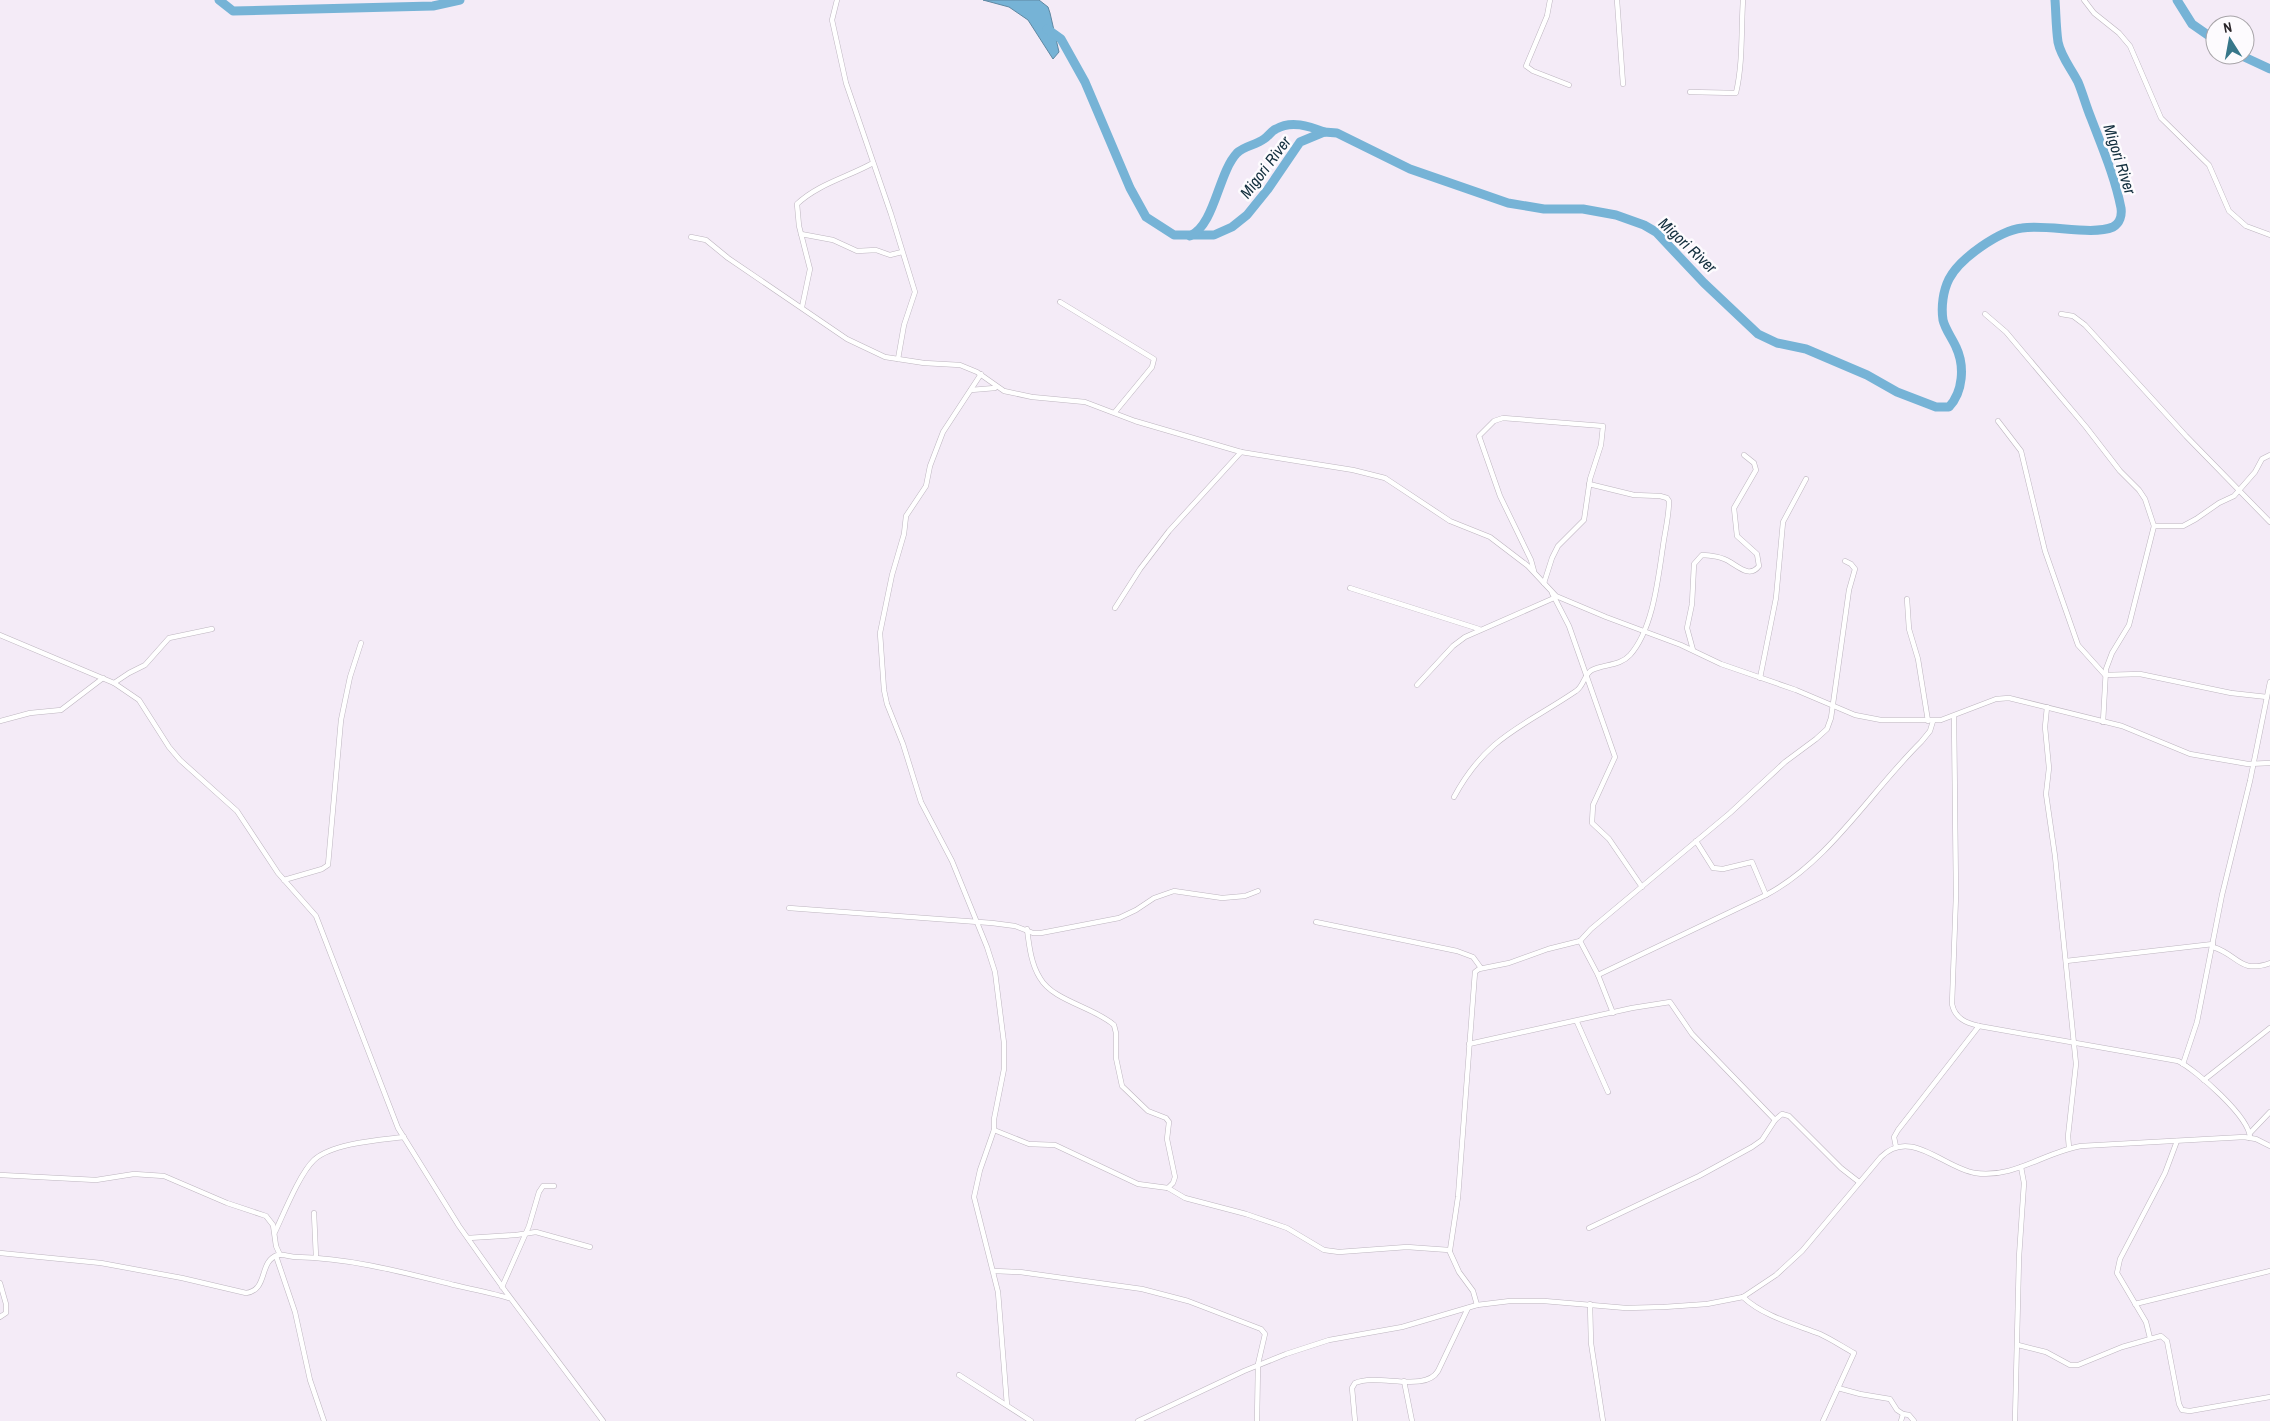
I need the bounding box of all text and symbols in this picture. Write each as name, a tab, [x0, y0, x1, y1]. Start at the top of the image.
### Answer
north arrow	[2205, 15, 2255, 65]
text: N	[2222, 18, 2233, 37]
water label: Migori River	[2098, 121, 2142, 197]
water label: Migori River	[1234, 131, 1296, 202]
water label: Migori River	[1654, 212, 1722, 278]

